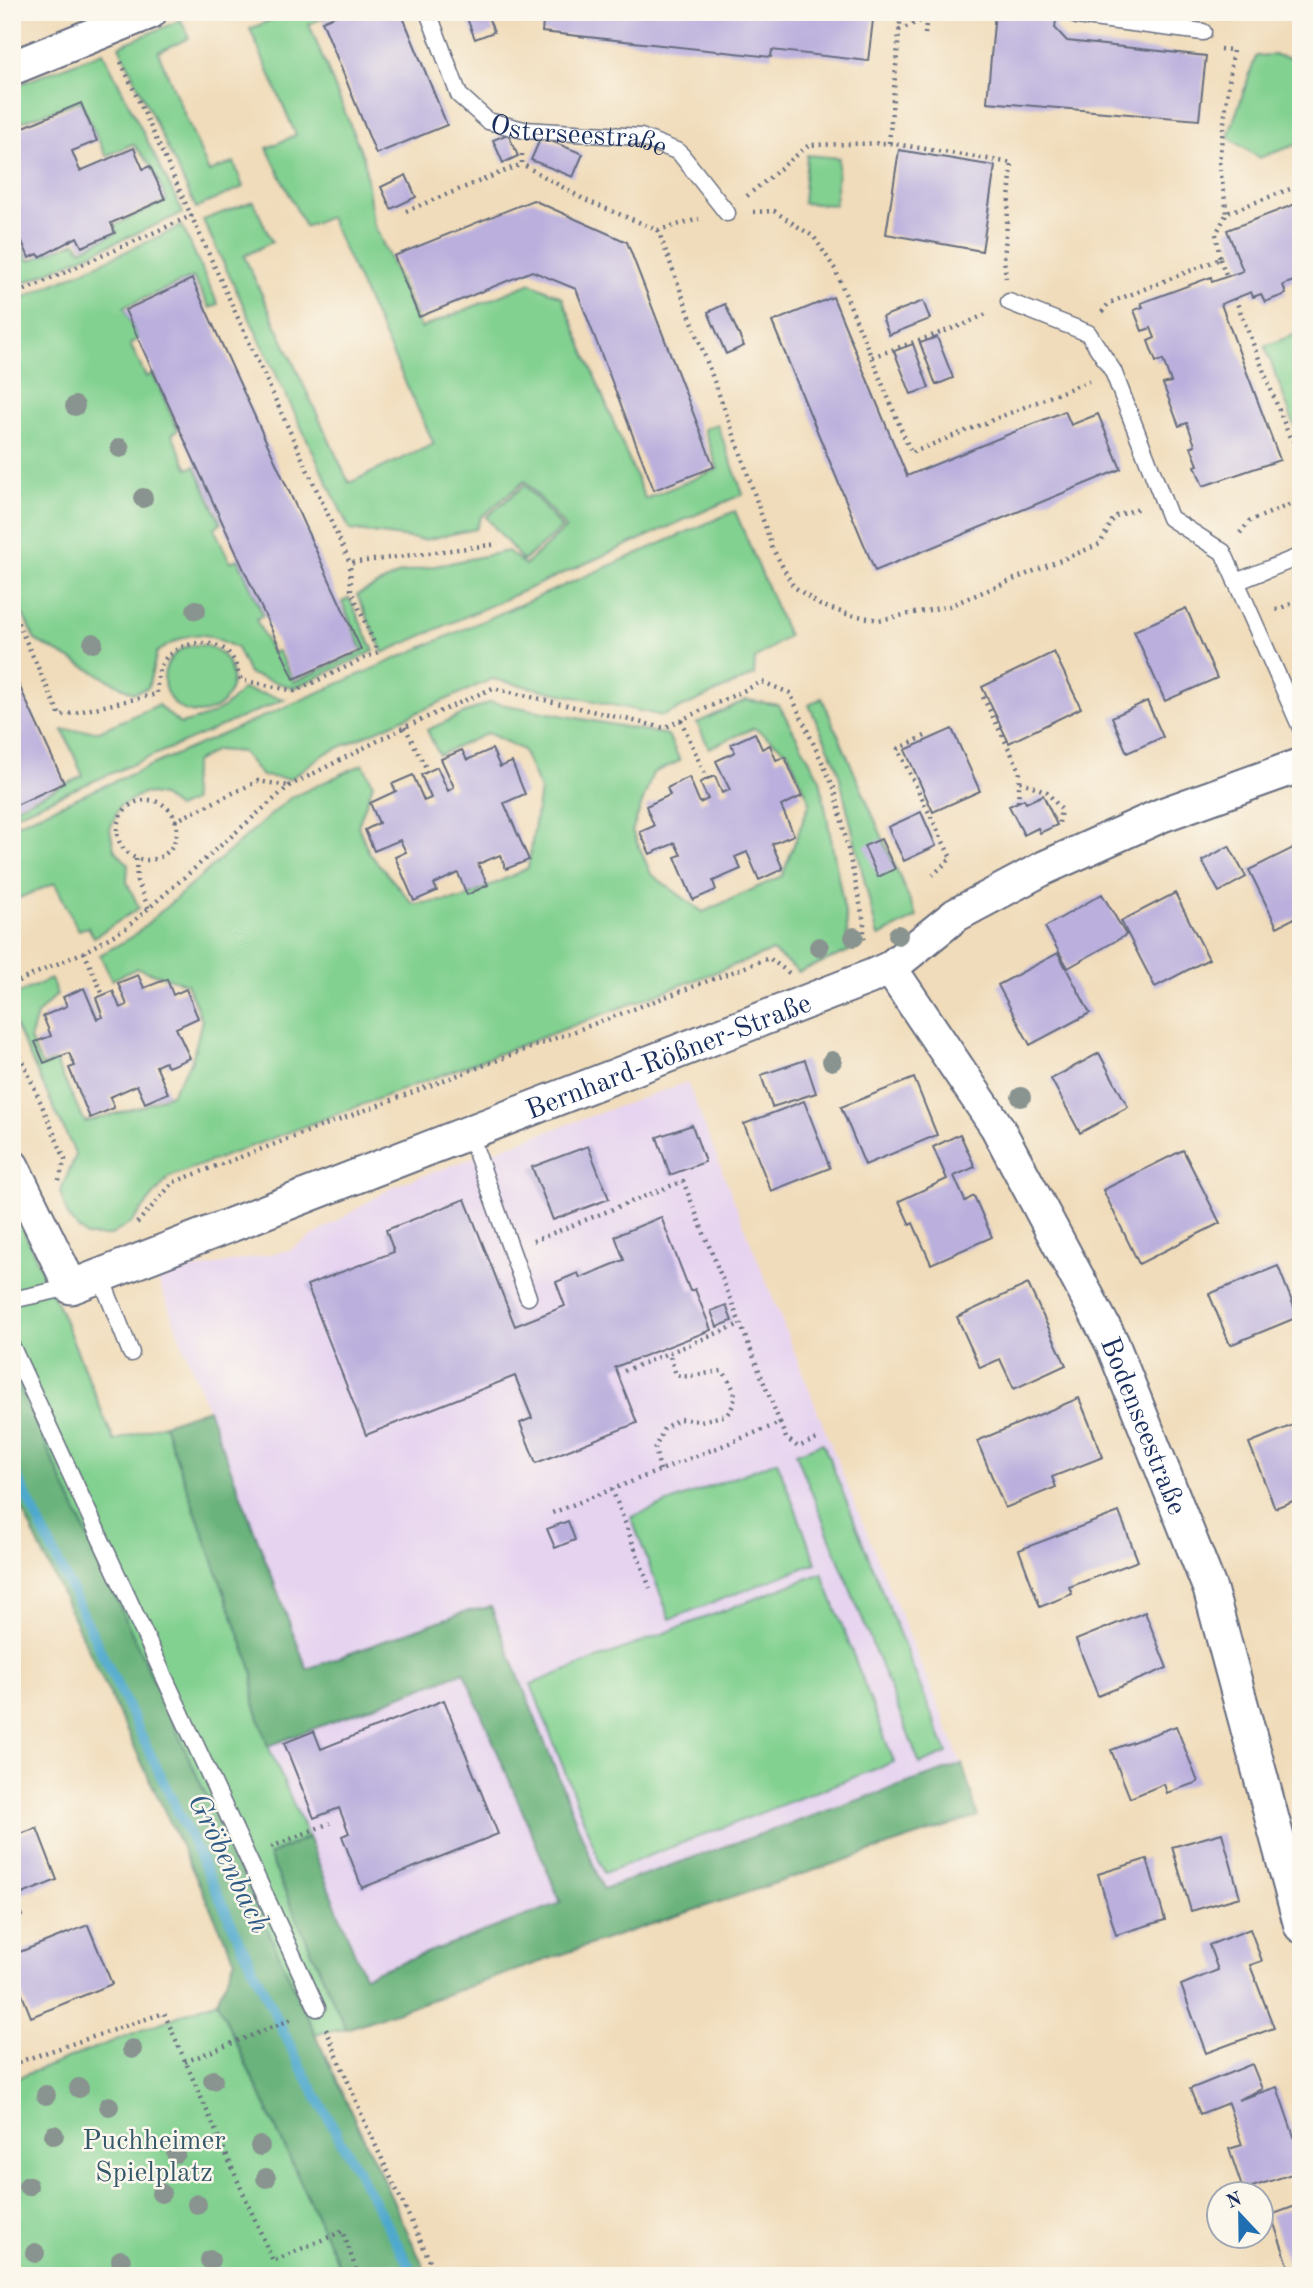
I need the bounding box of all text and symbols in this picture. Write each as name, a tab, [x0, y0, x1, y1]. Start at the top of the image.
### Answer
street label: Osterseestraße	[487, 111, 671, 163]
street label: Bernhard-Rößner-Straße	[523, 990, 815, 1126]
street label: Bodenseestraße	[1094, 1334, 1190, 1519]
water label: Gröbenbach	[182, 1789, 275, 1938]
park label: Puchheimer Spielplatz	[82, 2128, 226, 2188]
north arrow	[1204, 2180, 1274, 2250]
text: N	[1224, 2190, 1245, 2213]

